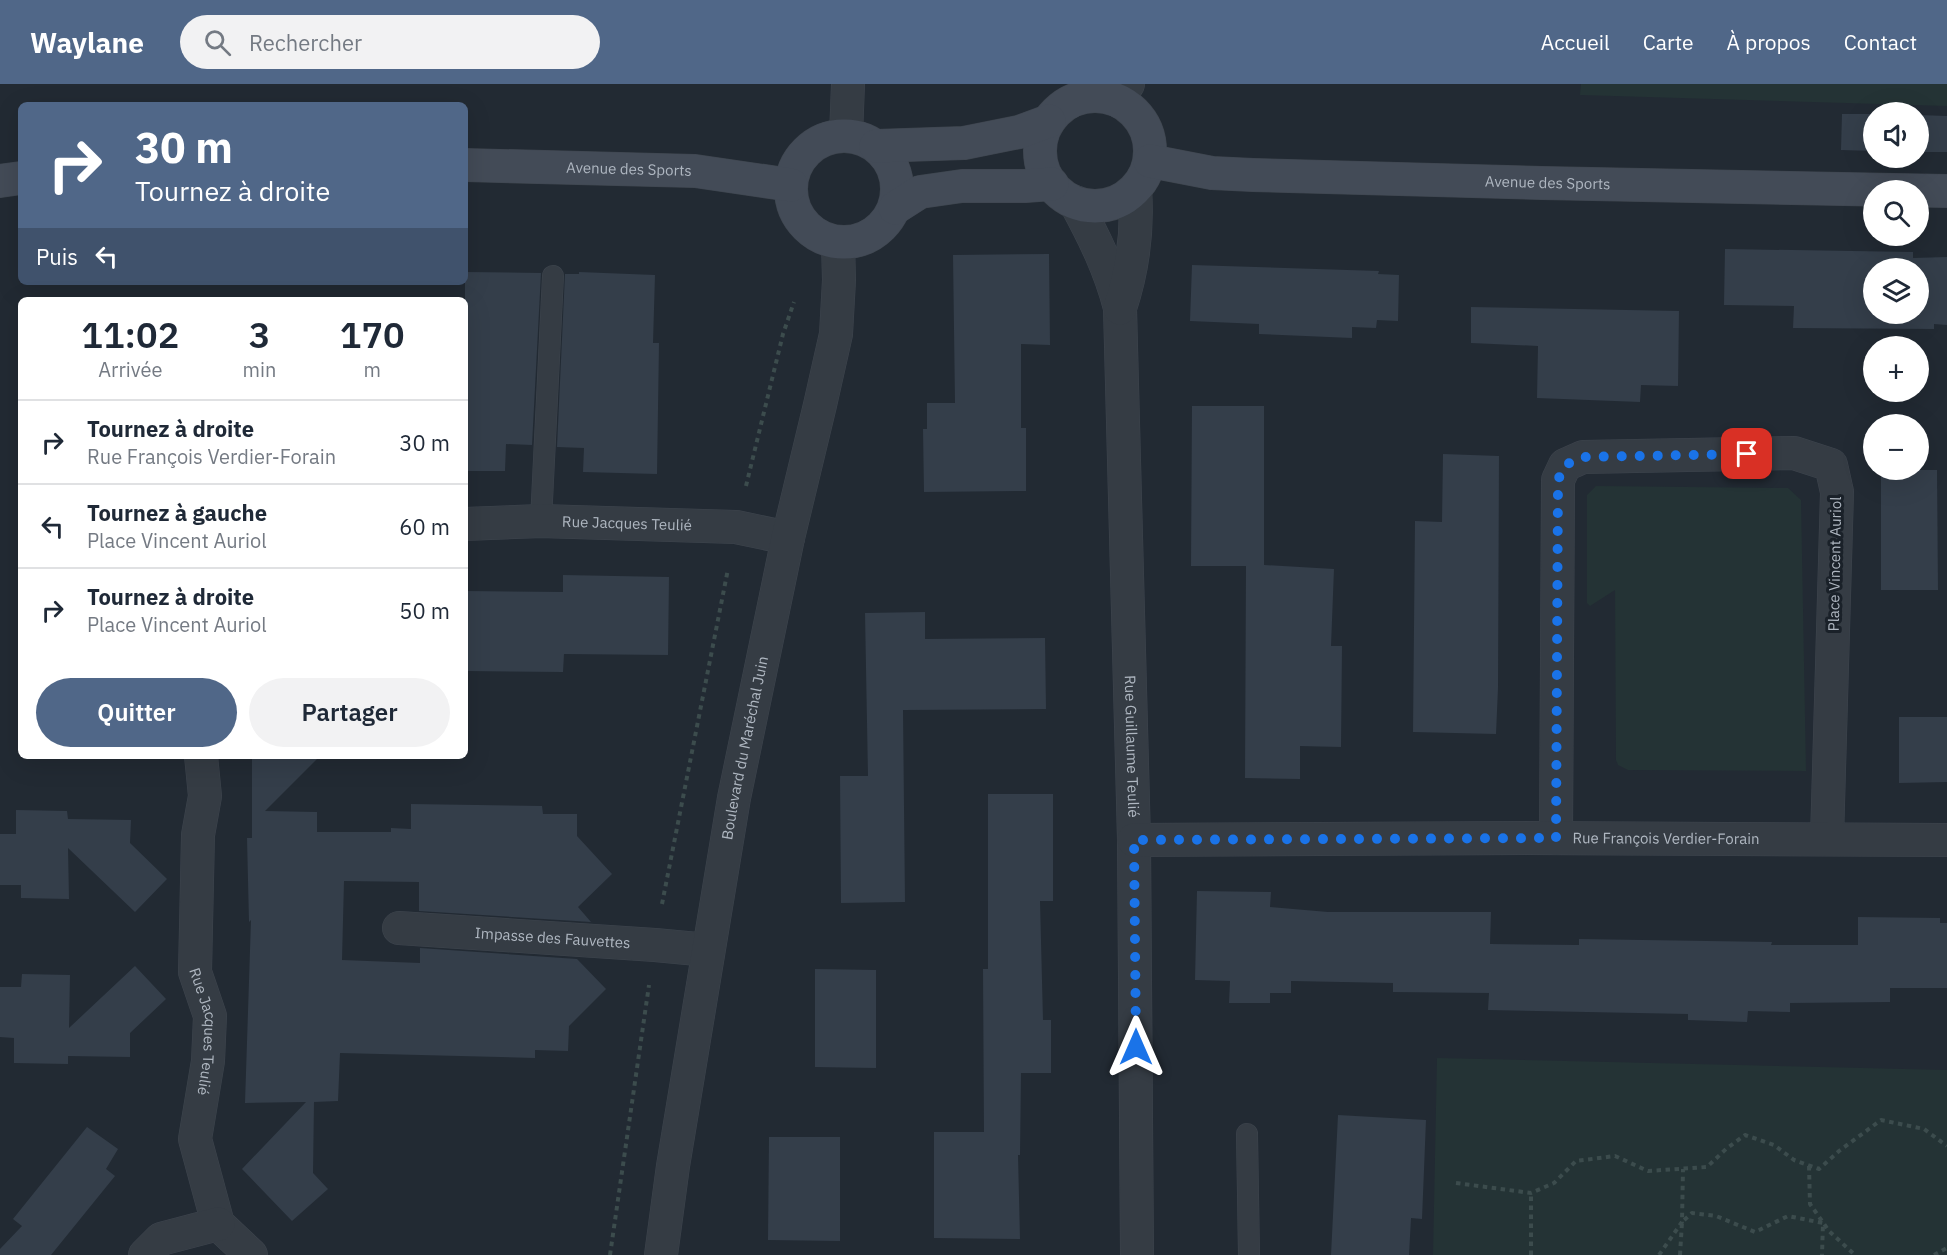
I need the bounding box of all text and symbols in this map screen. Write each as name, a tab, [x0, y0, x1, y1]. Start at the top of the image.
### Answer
search box	[180, 15, 600, 69]
text: Waylane	[30, 24, 144, 61]
icon: search	[201, 26, 234, 59]
text: Rechercher	[249, 28, 362, 57]
text: Accueil	[1541, 28, 1610, 56]
text: Carte	[1643, 28, 1694, 56]
text: À propos	[1727, 28, 1811, 56]
text: Contact	[1844, 28, 1917, 56]
map controls	[1863, 102, 1929, 480]
button: sound	[1863, 102, 1929, 168]
text: 30 m	[135, 120, 233, 175]
icon: right	[36, 126, 114, 204]
street label: Avenue des Sports	[566, 158, 692, 180]
street label: Avenue des Sports	[1485, 171, 1611, 193]
text: Tournez à droite	[135, 173, 330, 208]
button: search	[1863, 180, 1929, 246]
icon: left	[90, 240, 123, 273]
text: Puis	[36, 242, 78, 271]
button: layers	[1863, 258, 1929, 324]
text: 11:02	[81, 311, 179, 358]
text: 3	[249, 311, 270, 358]
text: 170	[340, 311, 405, 358]
button: +	[1863, 336, 1929, 402]
text: Arrivée	[98, 356, 162, 383]
text: min	[243, 356, 276, 383]
text: m	[363, 356, 381, 383]
text: Tournez à droite	[87, 414, 254, 443]
button: −	[1863, 414, 1929, 480]
icon: right	[36, 426, 69, 459]
text: 30 m	[399, 428, 450, 457]
pin	[1721, 428, 1772, 479]
icon: arrive	[1730, 437, 1763, 470]
text: Rue François Verdier-Forain	[87, 443, 336, 470]
street label: Place Vincent Auriol	[1824, 496, 1845, 631]
text: Tournez à gauche	[87, 498, 267, 527]
icon: left	[36, 510, 69, 543]
text: 60 m	[399, 512, 450, 541]
street label: Rue Jacques Teulié	[562, 512, 692, 535]
text: Place Vincent Auriol	[87, 527, 267, 554]
text: Tournez à droite	[87, 582, 254, 611]
icon: right	[36, 594, 69, 627]
text: 50 m	[399, 596, 450, 625]
text: Place Vincent Auriol	[87, 611, 267, 638]
street label: Boulevard du Maréchal Juin	[717, 654, 772, 841]
street label: Rue Guillaume Teulié	[1121, 675, 1143, 818]
button: Quitter	[36, 678, 237, 747]
button: Partager	[249, 678, 450, 747]
street label: Rue François Verdier-Forain	[1572, 828, 1760, 848]
street label: Impasse des Fauvettes	[474, 923, 631, 952]
street label: Rue Jacques Teulié	[185, 965, 221, 1097]
position arrow	[1104, 1015, 1168, 1079]

